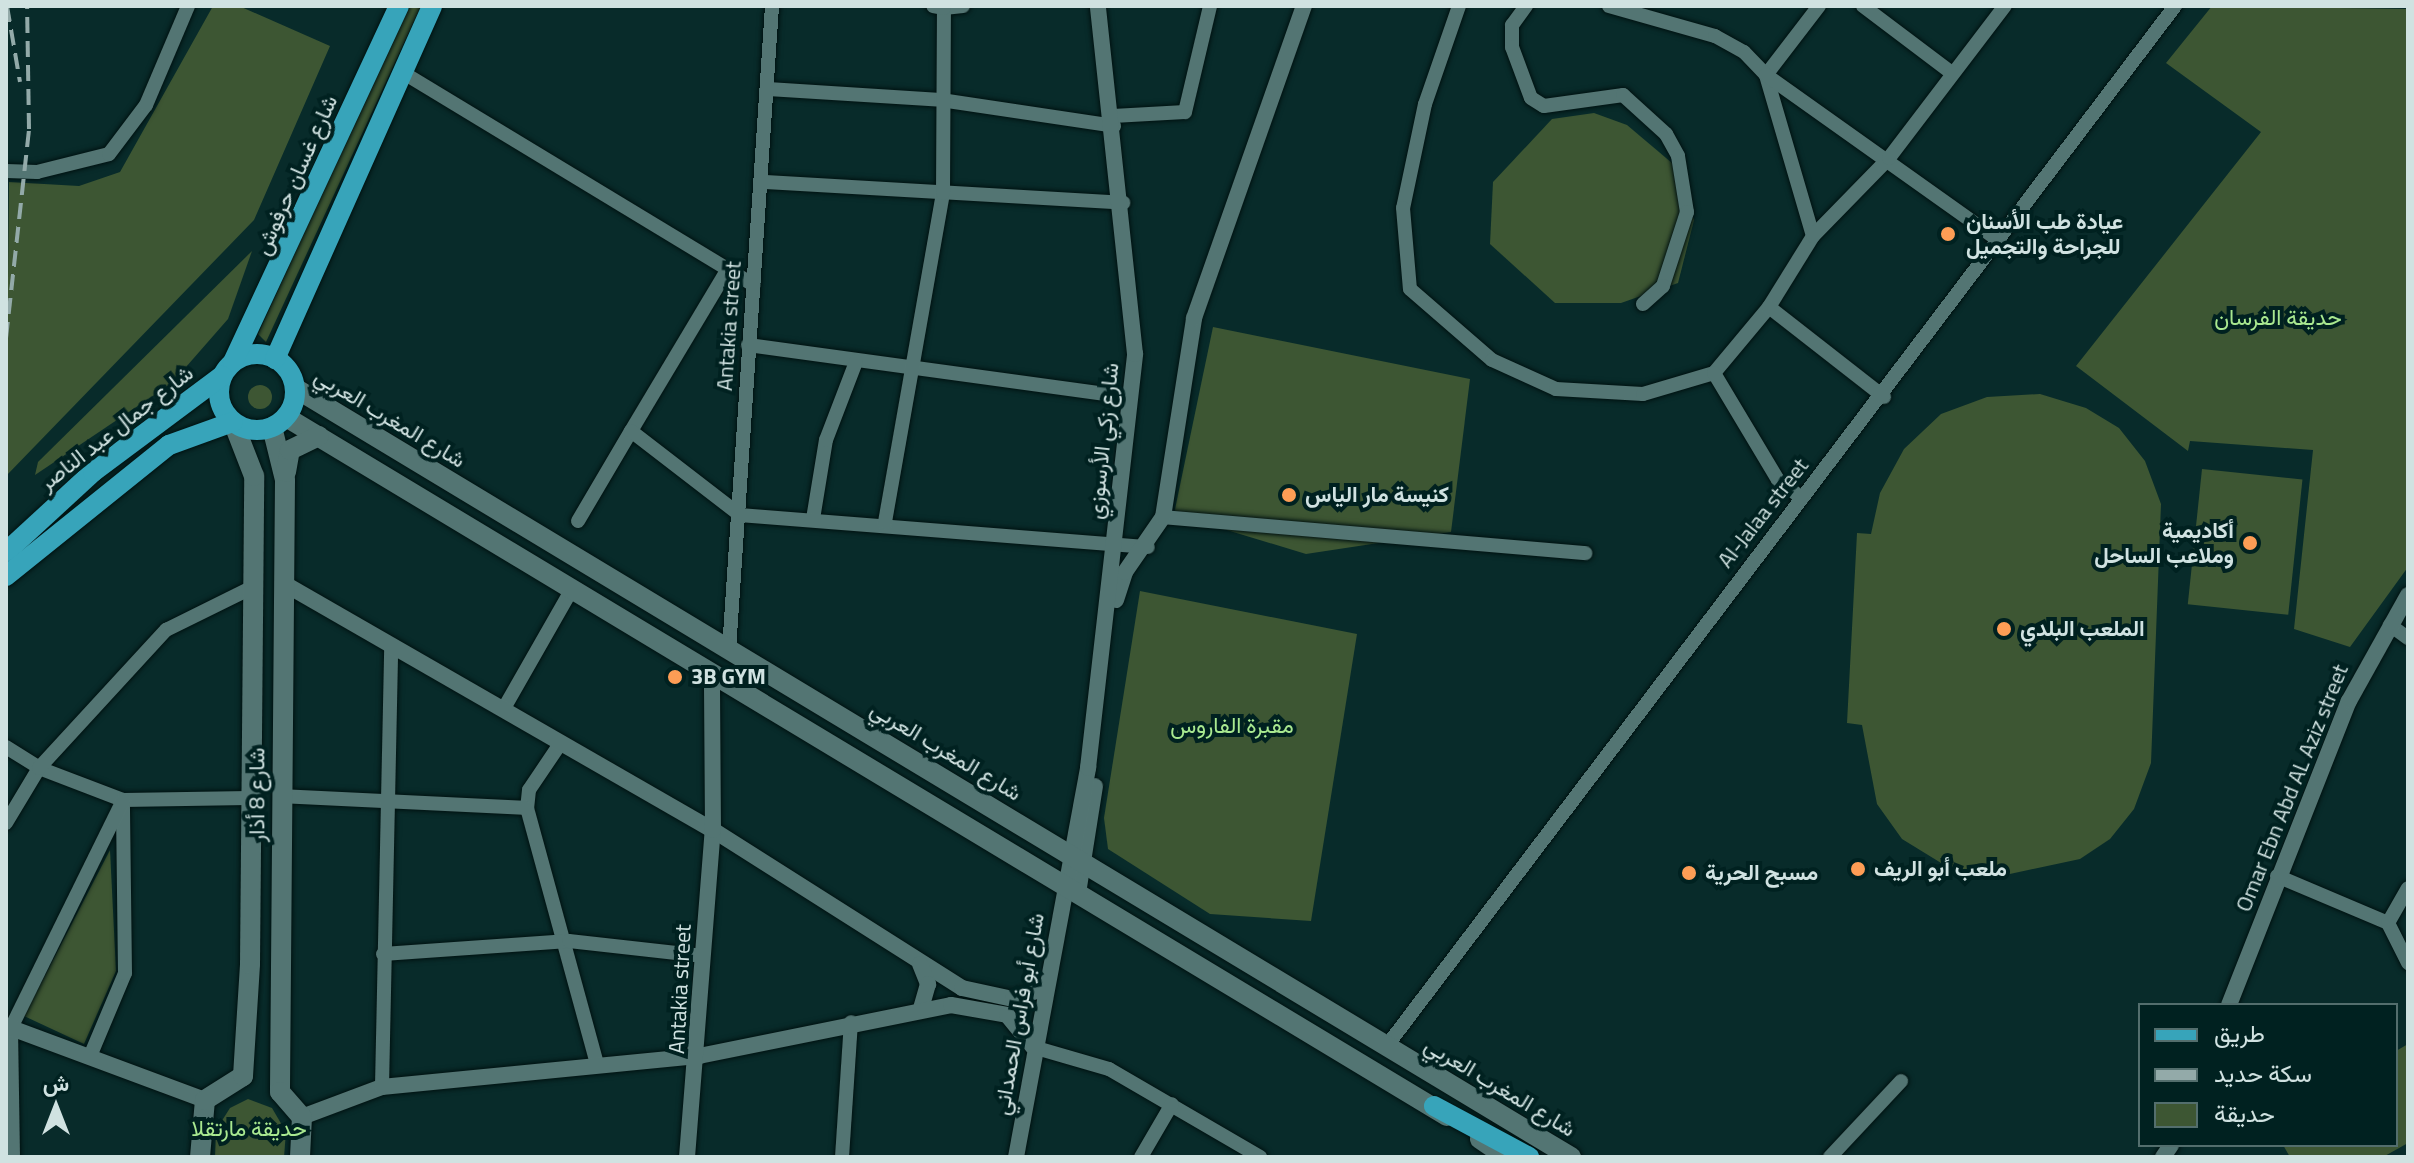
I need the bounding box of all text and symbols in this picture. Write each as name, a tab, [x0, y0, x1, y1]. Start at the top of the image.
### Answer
street label: شارع غسان حرفوش	[249, 91, 343, 259]
place label: عيادة طب الأسنان للجراحة والتجميل	[1966, 208, 2123, 260]
marker: عيادة طب الأسنان للجراحة والتجميل	[1937, 223, 1959, 245]
street label: Antakia street	[711, 260, 747, 392]
park label: حديقة الفرسان	[2214, 305, 2342, 331]
street label: شارع جمال عبد الناصر	[34, 360, 198, 496]
street label: شارع زكي الأرسوزي	[1082, 362, 1124, 520]
street label: شارع المغرب العربي	[310, 363, 470, 473]
street label: Al-Jalaa street	[1712, 453, 1814, 573]
place label: كنيسة مار الياس	[1305, 482, 1449, 508]
marker: كنيسة مار الياس	[1280, 486, 1298, 504]
place label: أكاديمية وملاعب الساحل	[2094, 517, 2234, 568]
marker: أكاديمية وملاعب الساحل	[2241, 534, 2259, 552]
place label: الملعب البلدي	[2020, 616, 2145, 642]
marker: الملعب البلدي	[1995, 620, 2013, 638]
street label: Omar Ebn Abd AL Aziz street	[2230, 660, 2354, 916]
place label: 3B GYM	[691, 664, 766, 690]
marker: 3B GYM	[666, 668, 684, 686]
street label: شارع المغرب العربي	[866, 696, 1026, 806]
park label: مقبرة الفاروس	[1170, 713, 1294, 739]
street label: شارع 8 أذار	[244, 748, 270, 842]
place label: ملعب أبو الريف	[1874, 856, 2007, 882]
place label: مسبح الحرية	[1705, 860, 1818, 886]
marker: ملعب أبو الريف	[1849, 860, 1867, 878]
marker: مسبح الحرية	[1680, 864, 1698, 882]
street label: شارع أبو فراس الحمداني	[988, 911, 1050, 1117]
street label: Antakia street	[663, 923, 697, 1055]
legend	[2138, 1003, 2398, 1147]
text: طريق	[2214, 1015, 2265, 1051]
street label: شارع المغرب العربي	[1420, 1032, 1580, 1142]
text: سكة حديد	[2214, 1055, 2312, 1091]
text: ش	[43, 1066, 69, 1100]
north arrow	[16, 1067, 96, 1147]
text: حديقة	[2214, 1095, 2275, 1131]
park label: حديقة مارتقلا	[191, 1116, 307, 1142]

